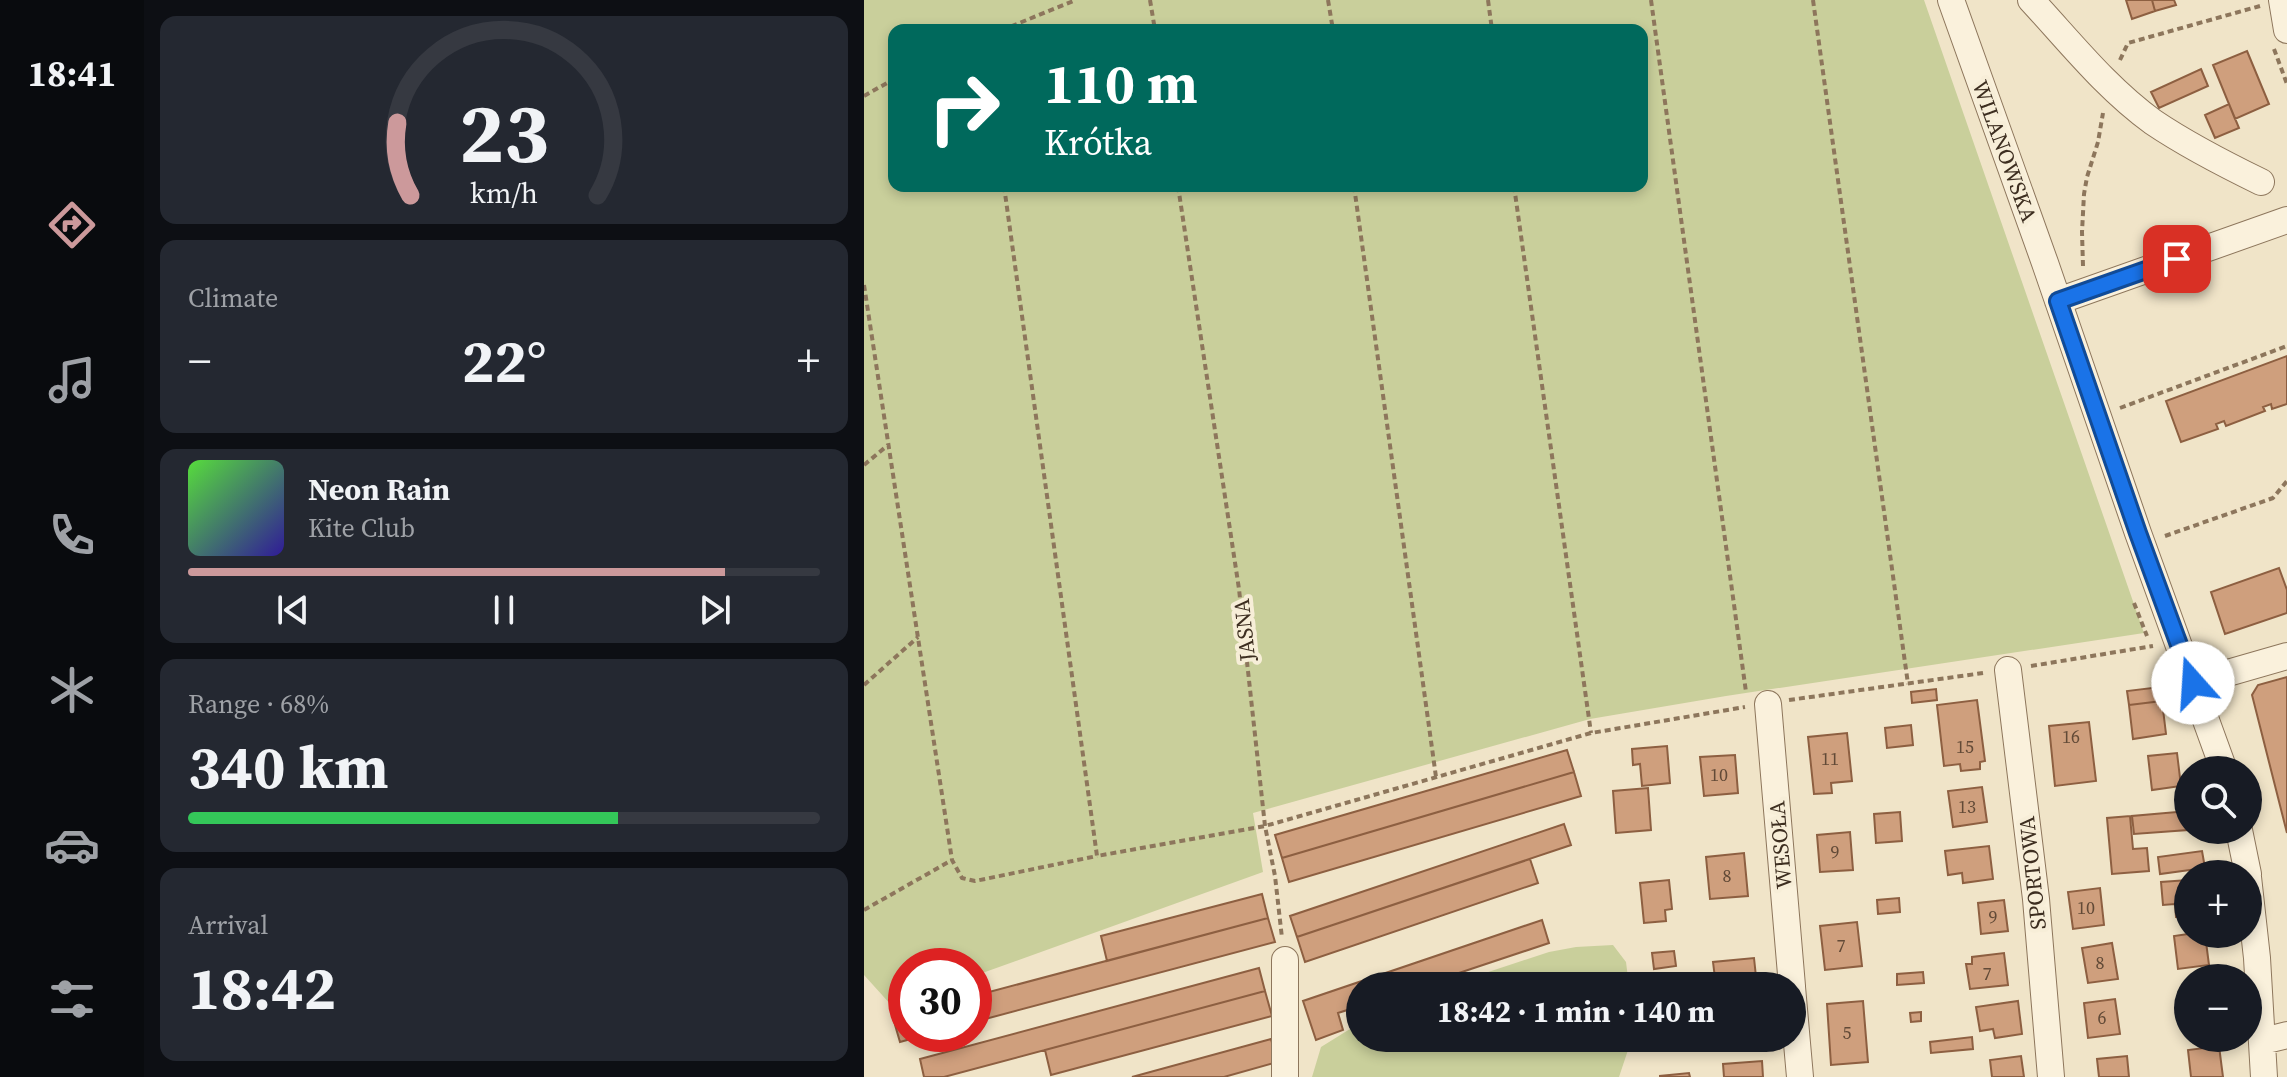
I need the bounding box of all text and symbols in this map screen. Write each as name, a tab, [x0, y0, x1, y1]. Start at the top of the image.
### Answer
text: 110 m	[1044, 45, 1198, 122]
text: 18:41	[28, 49, 116, 98]
icon: right	[912, 56, 1016, 160]
text: 23	[459, 76, 549, 190]
street label: WILANOWSKA	[1965, 76, 2045, 226]
text: Krótka	[1044, 118, 1152, 167]
text: km/h	[470, 173, 538, 213]
icon: directions	[44, 197, 100, 253]
pin	[2143, 225, 2211, 293]
icon: arrive	[2155, 237, 2199, 281]
text: Climate	[188, 280, 278, 316]
text: 22°	[462, 320, 546, 402]
text: −	[188, 330, 211, 391]
text: +	[797, 330, 820, 391]
icon: music	[44, 352, 100, 408]
text: Neon Rain	[308, 469, 450, 510]
icon: phone	[44, 507, 100, 563]
text: Kite Club	[308, 510, 415, 546]
icon: previous	[271, 588, 315, 632]
icon: pause	[482, 588, 526, 632]
icon: next	[693, 588, 737, 632]
street label: JASNA	[1226, 597, 1262, 664]
position arrow	[2151, 641, 2235, 725]
icon: climate	[44, 662, 100, 718]
text: Range · 68%	[188, 686, 329, 722]
house number: 16	[2062, 724, 2080, 749]
text: 340 km	[188, 726, 389, 808]
house number: 15	[1956, 734, 1974, 759]
house number: 11	[1821, 746, 1839, 771]
map controls	[2174, 756, 2262, 1052]
button: search	[2174, 756, 2262, 844]
house number: 10	[1710, 762, 1728, 787]
house number: 13	[1958, 794, 1976, 819]
street label: WESOŁA	[1761, 799, 1799, 890]
street label: SPORTOWA	[2011, 814, 2053, 931]
icon: car	[44, 817, 100, 873]
house number: 9	[1831, 839, 1840, 864]
button: +	[2174, 860, 2262, 948]
house number: 8	[1723, 863, 1732, 888]
house number: 10	[2077, 895, 2095, 920]
house number: 9	[1989, 904, 1998, 929]
text: Arrival	[188, 907, 268, 943]
house number: 7	[1837, 933, 1846, 958]
text: 18:42	[188, 947, 336, 1029]
speed limit sign: 30	[888, 948, 992, 1052]
house number: 8	[2096, 950, 2105, 975]
house number: 7	[1983, 961, 1992, 986]
button: −	[2174, 964, 2262, 1052]
icon: filters	[44, 971, 100, 1027]
text: 18:42 · 1 min · 140 m	[1437, 991, 1715, 1032]
house number: 6	[2098, 1005, 2107, 1030]
house number: 5	[1843, 1020, 1852, 1045]

